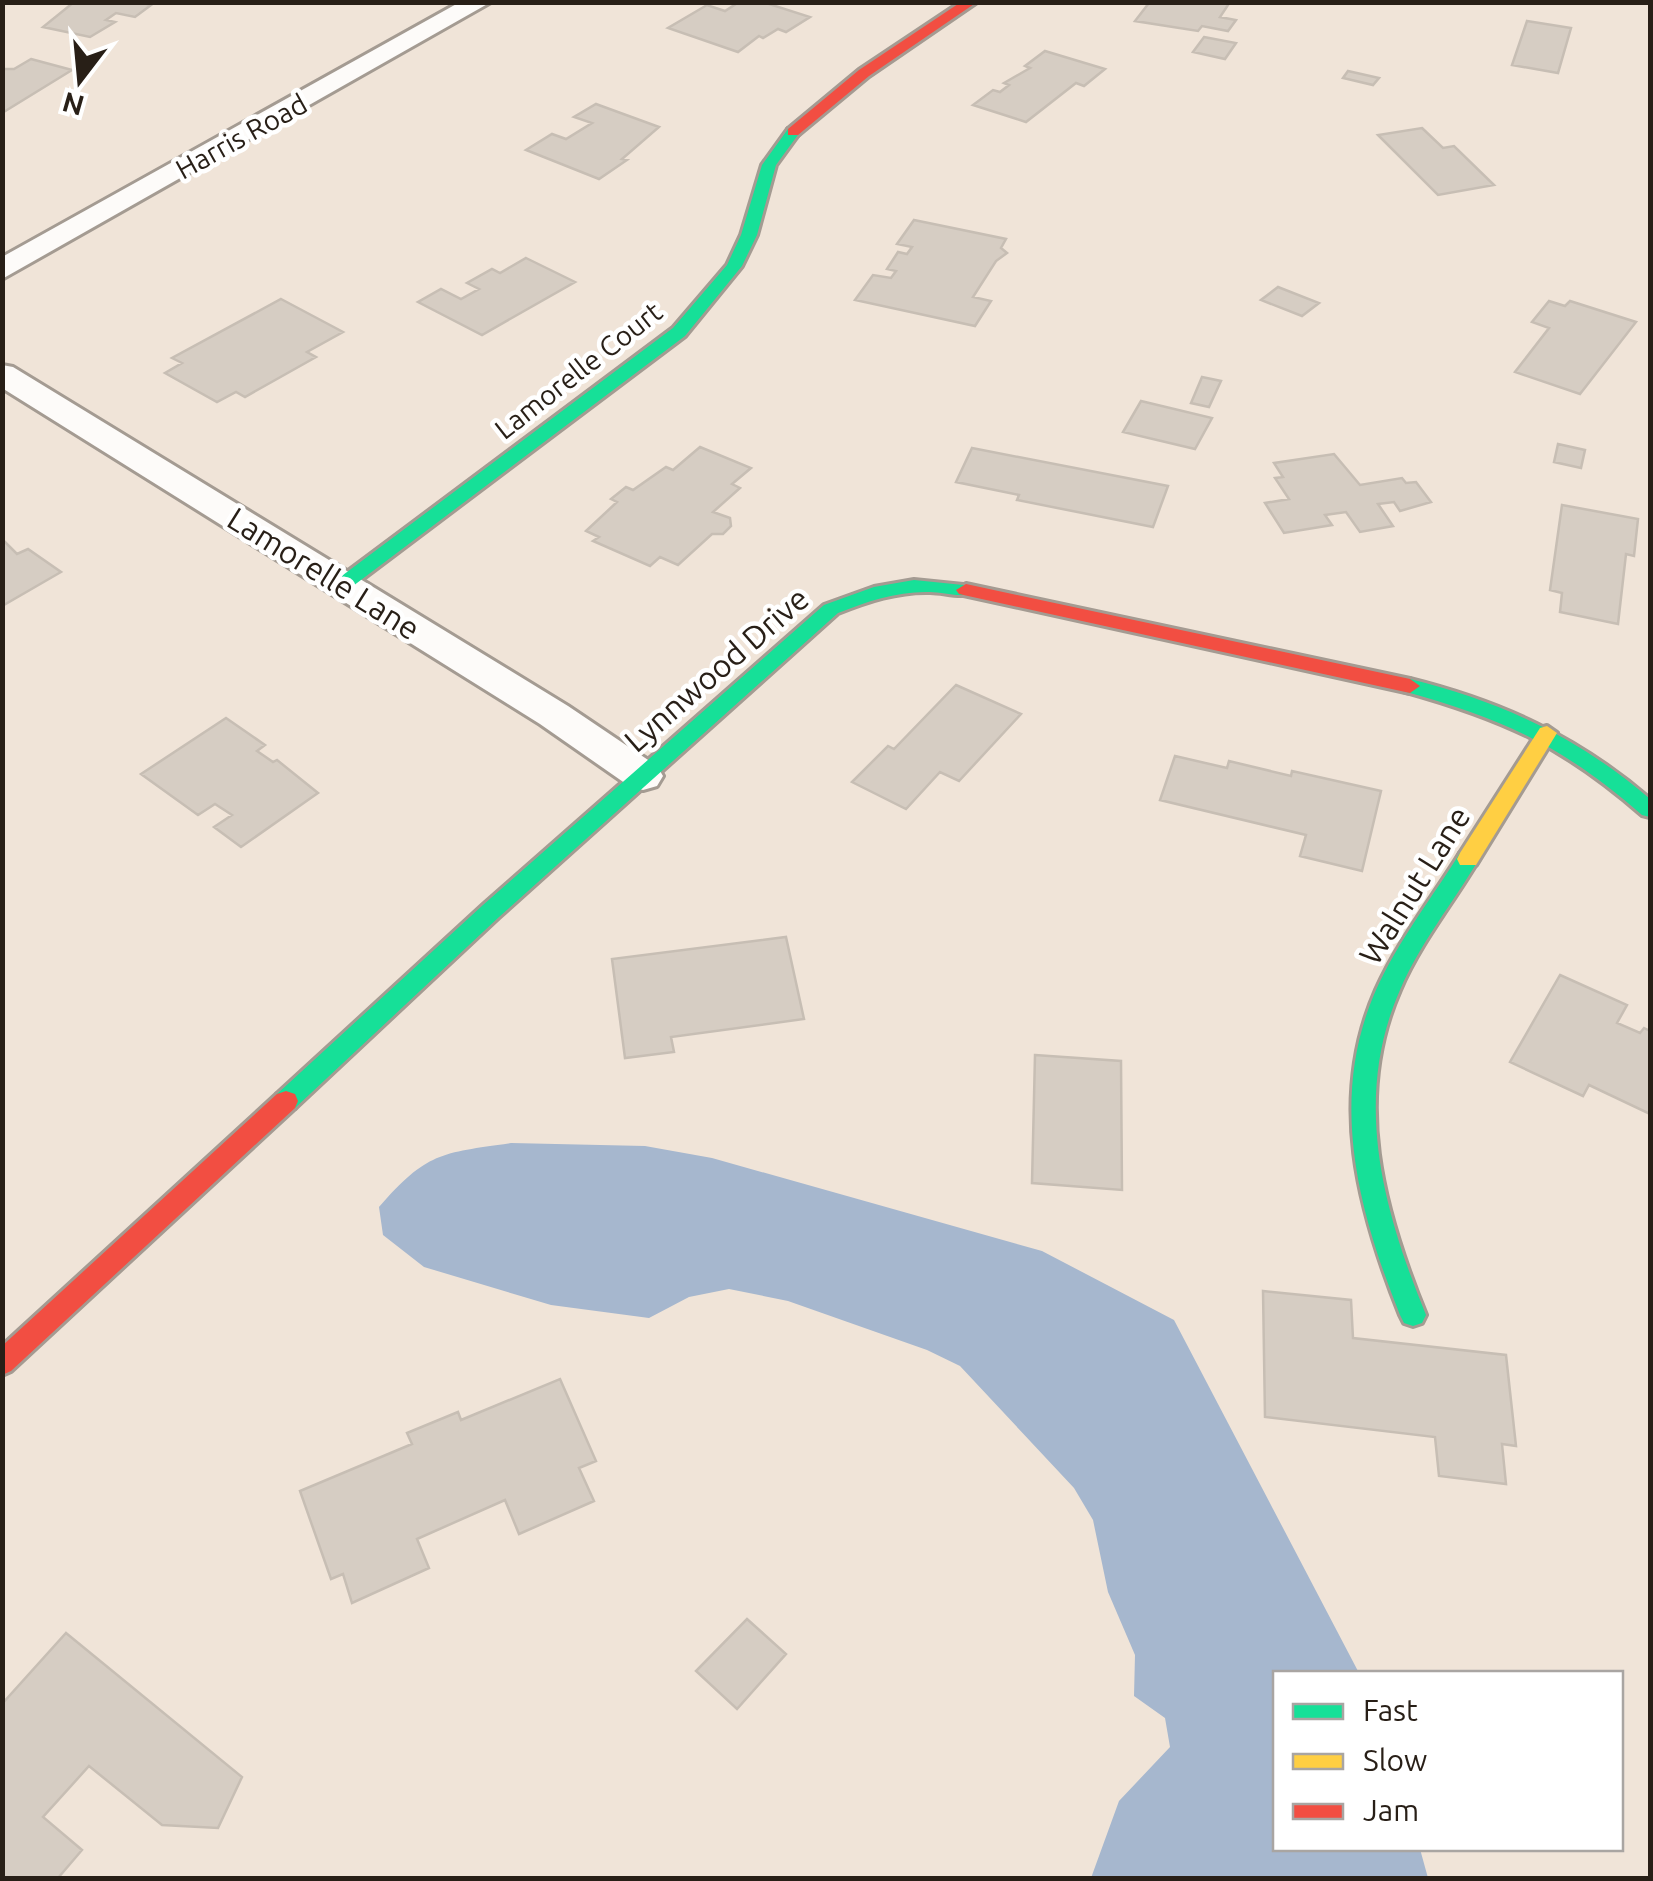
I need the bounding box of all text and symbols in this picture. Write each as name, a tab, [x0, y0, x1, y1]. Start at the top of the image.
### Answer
north arrow	[30, 30, 130, 130]
text: N	[59, 87, 87, 122]
street label: Harris Road	[170, 87, 312, 185]
street label: Lamorelle Court	[489, 295, 667, 445]
street label: Lamorelle Lane	[221, 500, 427, 646]
street label: Lynnwood Drive	[617, 579, 815, 759]
street label: Walnut Lane	[1351, 800, 1477, 970]
legend	[1273, 1671, 1623, 1851]
text: Fast	[1363, 1693, 1418, 1727]
text: Slow	[1363, 1743, 1427, 1777]
text: Jam	[1363, 1793, 1419, 1827]

